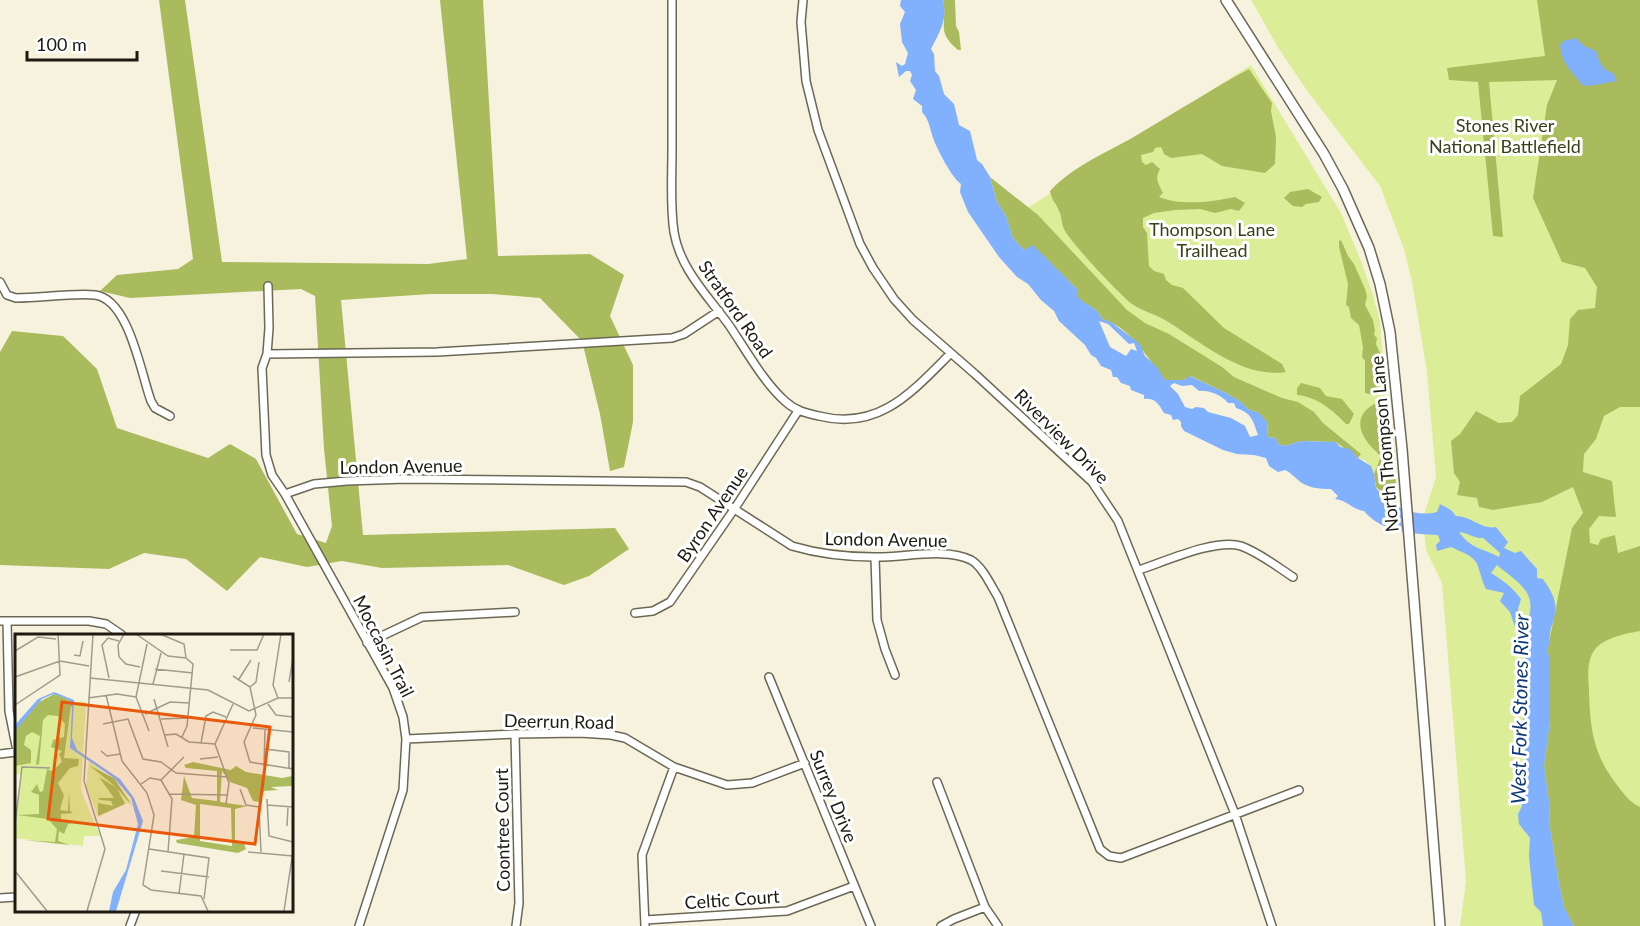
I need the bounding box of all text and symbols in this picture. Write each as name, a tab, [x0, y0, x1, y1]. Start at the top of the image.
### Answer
scale bar	[27, 24, 136, 62]
text: 100 m	[36, 33, 87, 55]
park label: Stones River National Battlefield	[1429, 114, 1581, 157]
park label: Thompson Lane Trailhead	[1149, 218, 1275, 261]
street label: Stratford Road	[694, 256, 778, 362]
street label: North Thompson Lane	[1365, 355, 1403, 533]
street label: Riverview Drive	[1010, 384, 1114, 488]
street label: London Avenue	[339, 454, 463, 478]
street label: Byron Avenue	[672, 462, 752, 566]
street label: London Avenue	[824, 527, 948, 551]
street label: Moccasin Trail	[349, 591, 419, 701]
water label: West Fork Stones River	[1505, 613, 1533, 804]
inset map	[15, 634, 292, 911]
street label: Deerrun Road	[504, 709, 614, 733]
street label: Surrey Drive	[805, 746, 863, 846]
street label: Coontree Court	[490, 768, 514, 892]
street label: Celtic Court	[684, 885, 781, 913]

